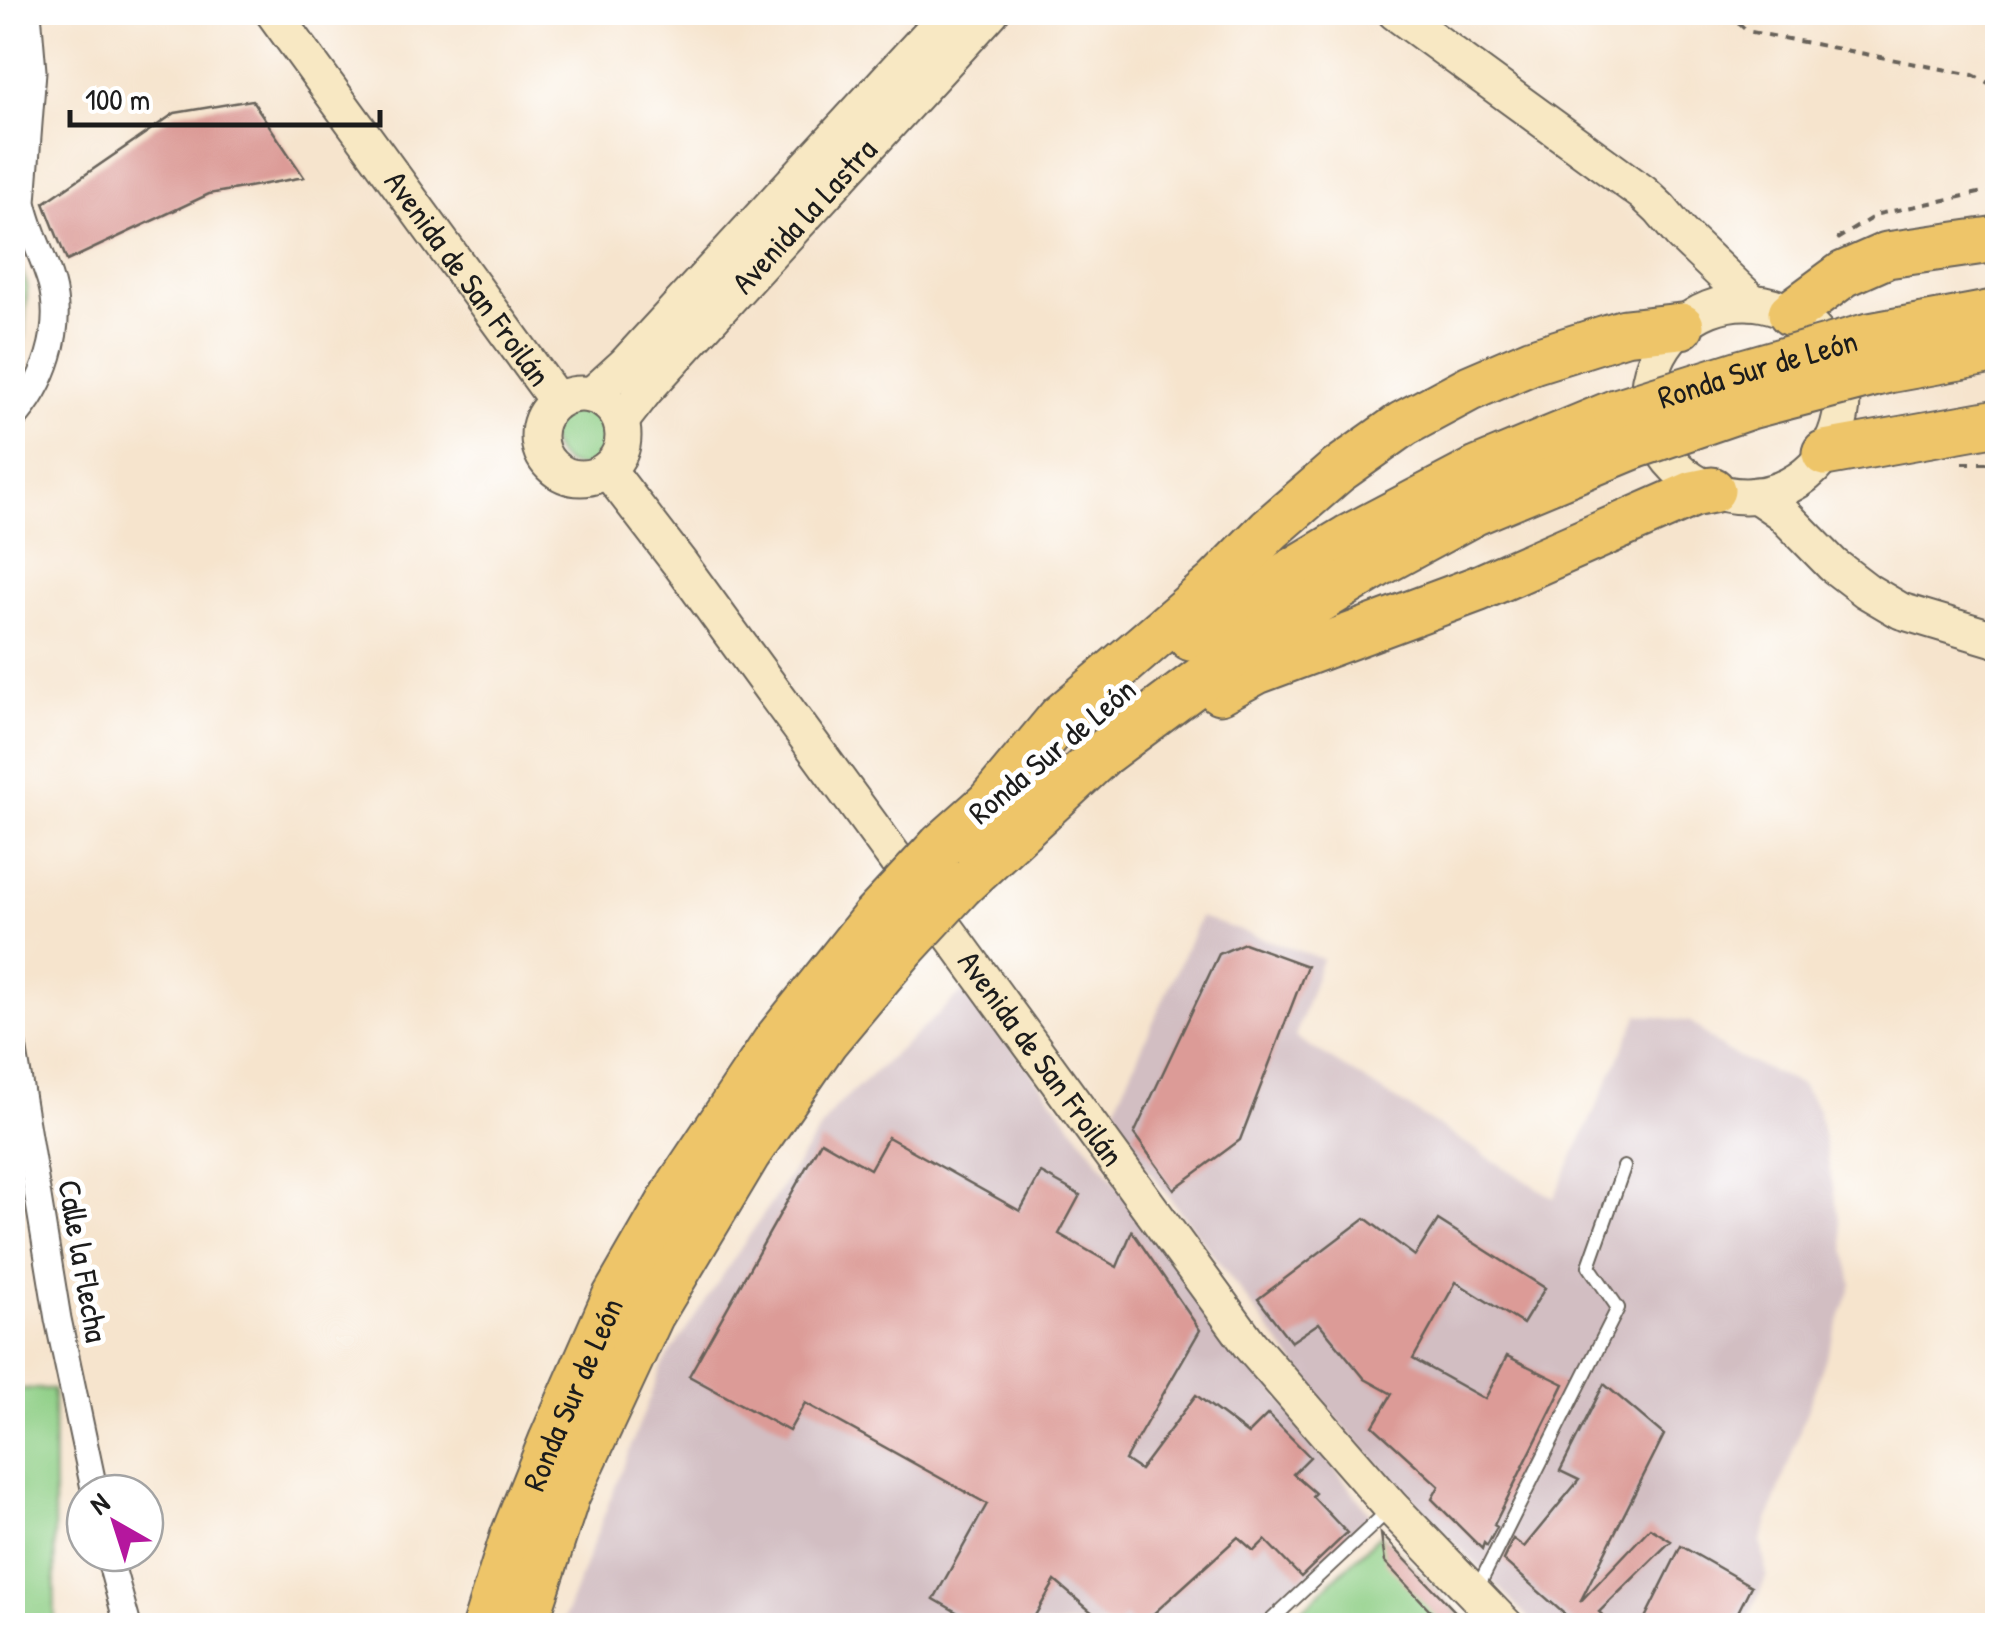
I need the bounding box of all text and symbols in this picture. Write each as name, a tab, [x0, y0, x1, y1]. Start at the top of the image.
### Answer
scale bar	[70, 65, 380, 127]
text: 100 m	[85, 79, 150, 119]
street label: Avenida la Lastra	[722, 129, 886, 303]
street label: Avenida de San Froilán	[375, 162, 561, 395]
street label: Ronda Sur de León	[1652, 318, 1862, 419]
street label: Ronda Sur de León	[959, 668, 1144, 833]
street label: Avenida de San Froilán	[948, 942, 1134, 1175]
street label: Calle la Flecha	[48, 1176, 119, 1345]
street label: Ronda Sur de León	[512, 1291, 633, 1497]
north arrow	[65, 1473, 165, 1573]
text: N	[82, 1484, 117, 1523]

